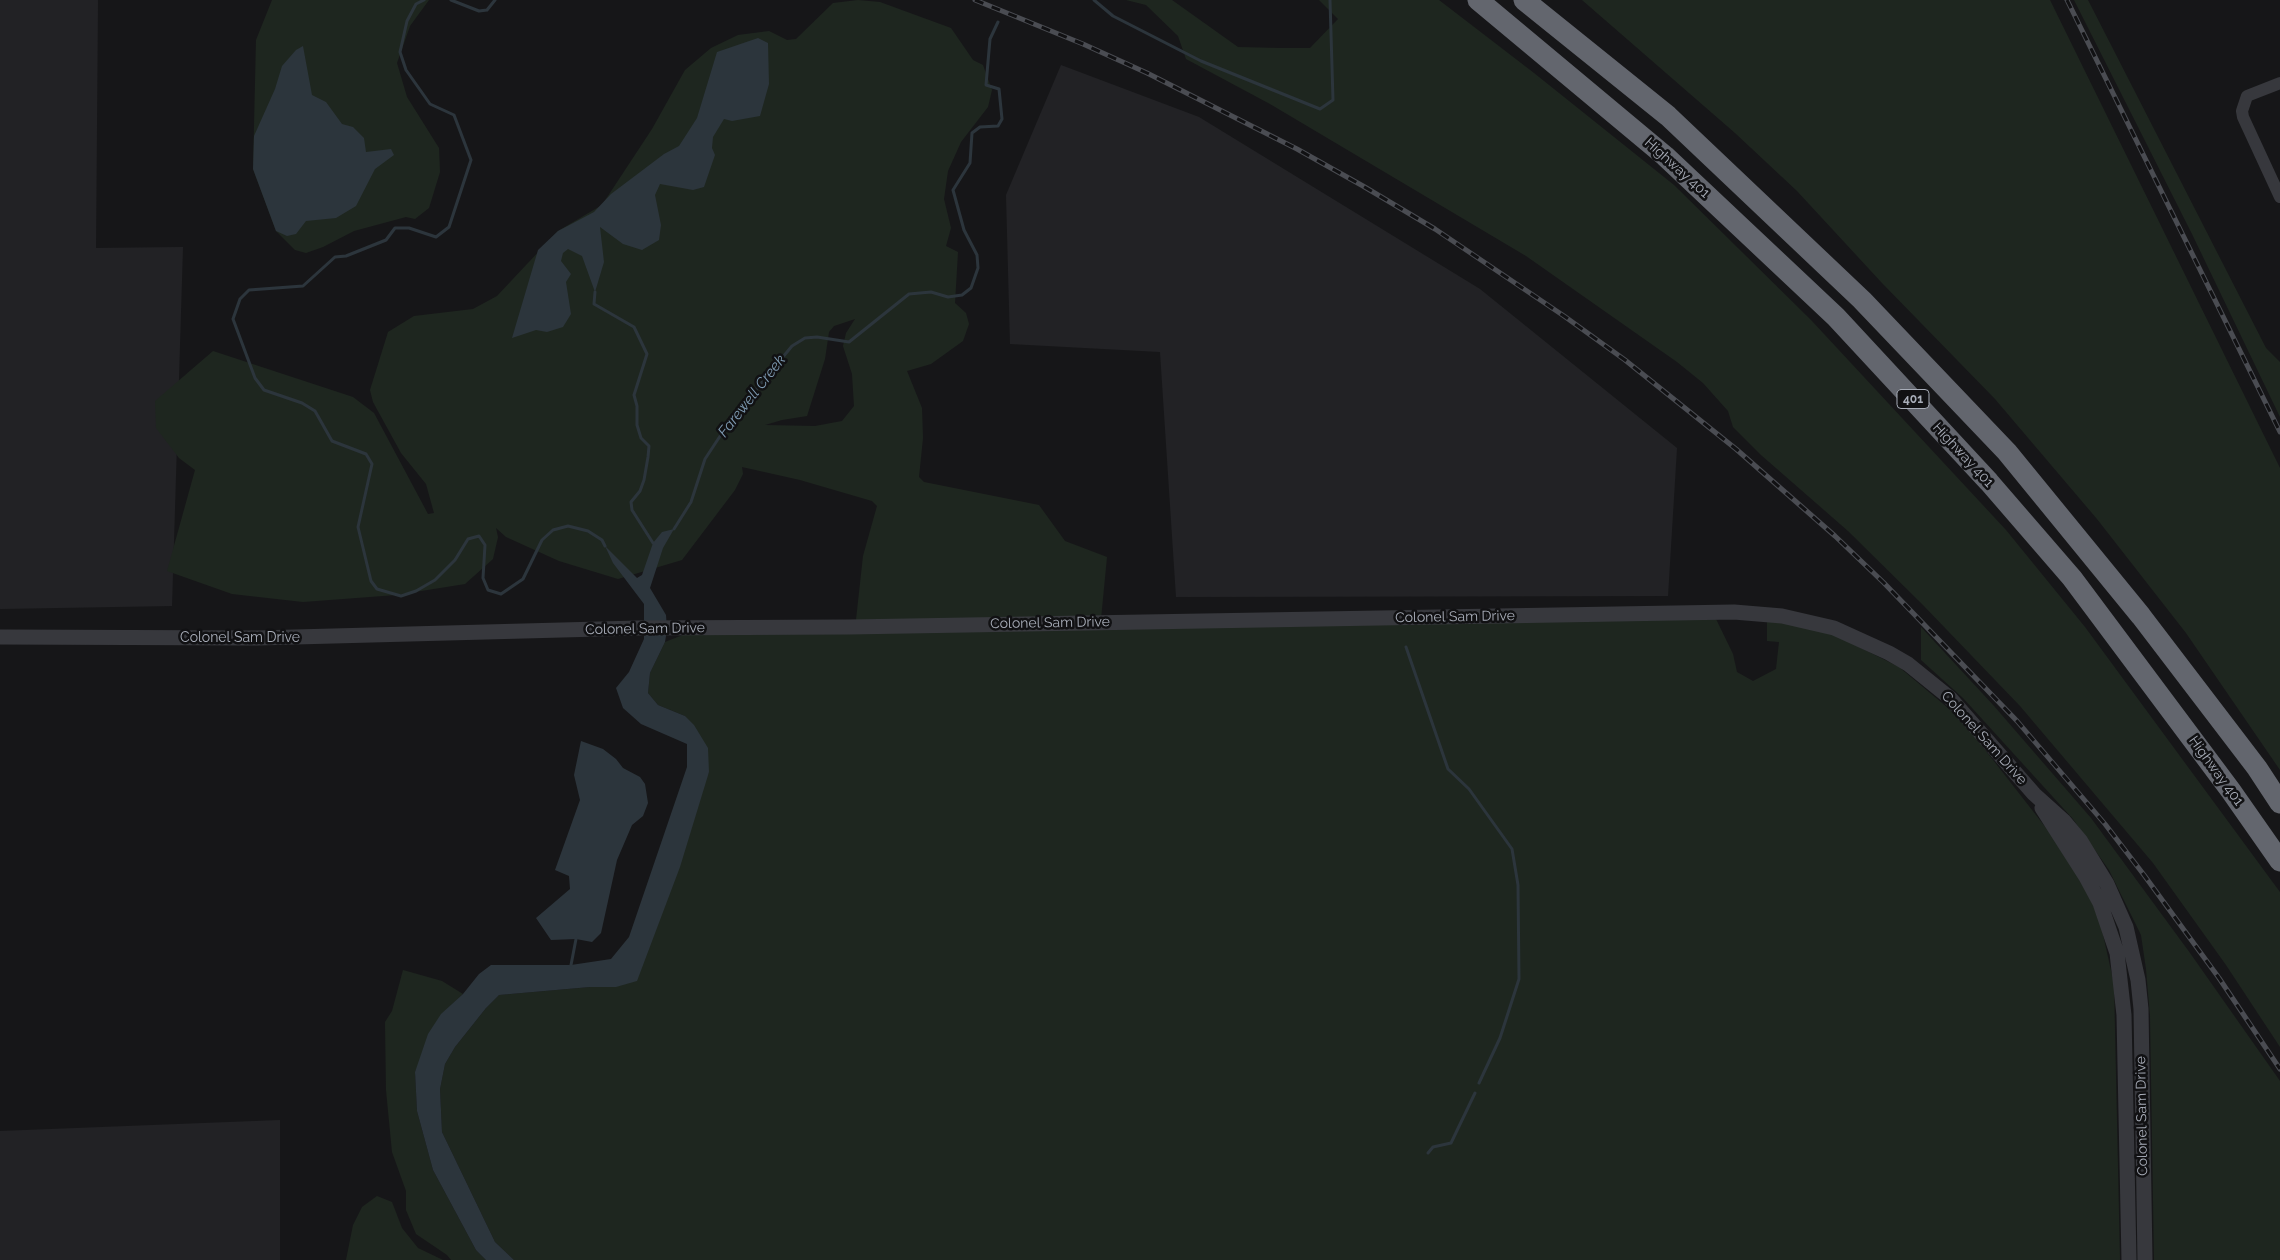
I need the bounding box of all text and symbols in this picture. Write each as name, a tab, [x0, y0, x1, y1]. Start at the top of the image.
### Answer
street label: Highway 401	[1641, 134, 1713, 202]
water label: Farewell Creek	[714, 351, 790, 441]
road number: 401	[1897, 389, 1929, 408]
street label: Highway 401	[1929, 419, 1997, 491]
street label: Colonel Sam Drive	[1395, 608, 1515, 626]
street label: Colonel Sam Drive	[990, 614, 1110, 632]
street label: Colonel Sam Drive	[585, 620, 705, 638]
street label: Colonel Sam Drive	[180, 630, 300, 646]
street label: Colonel Sam Drive	[1938, 688, 2030, 788]
street label: Highway 401	[2185, 733, 2247, 809]
street label: Colonel Sam Drive	[2133, 1056, 2151, 1176]

